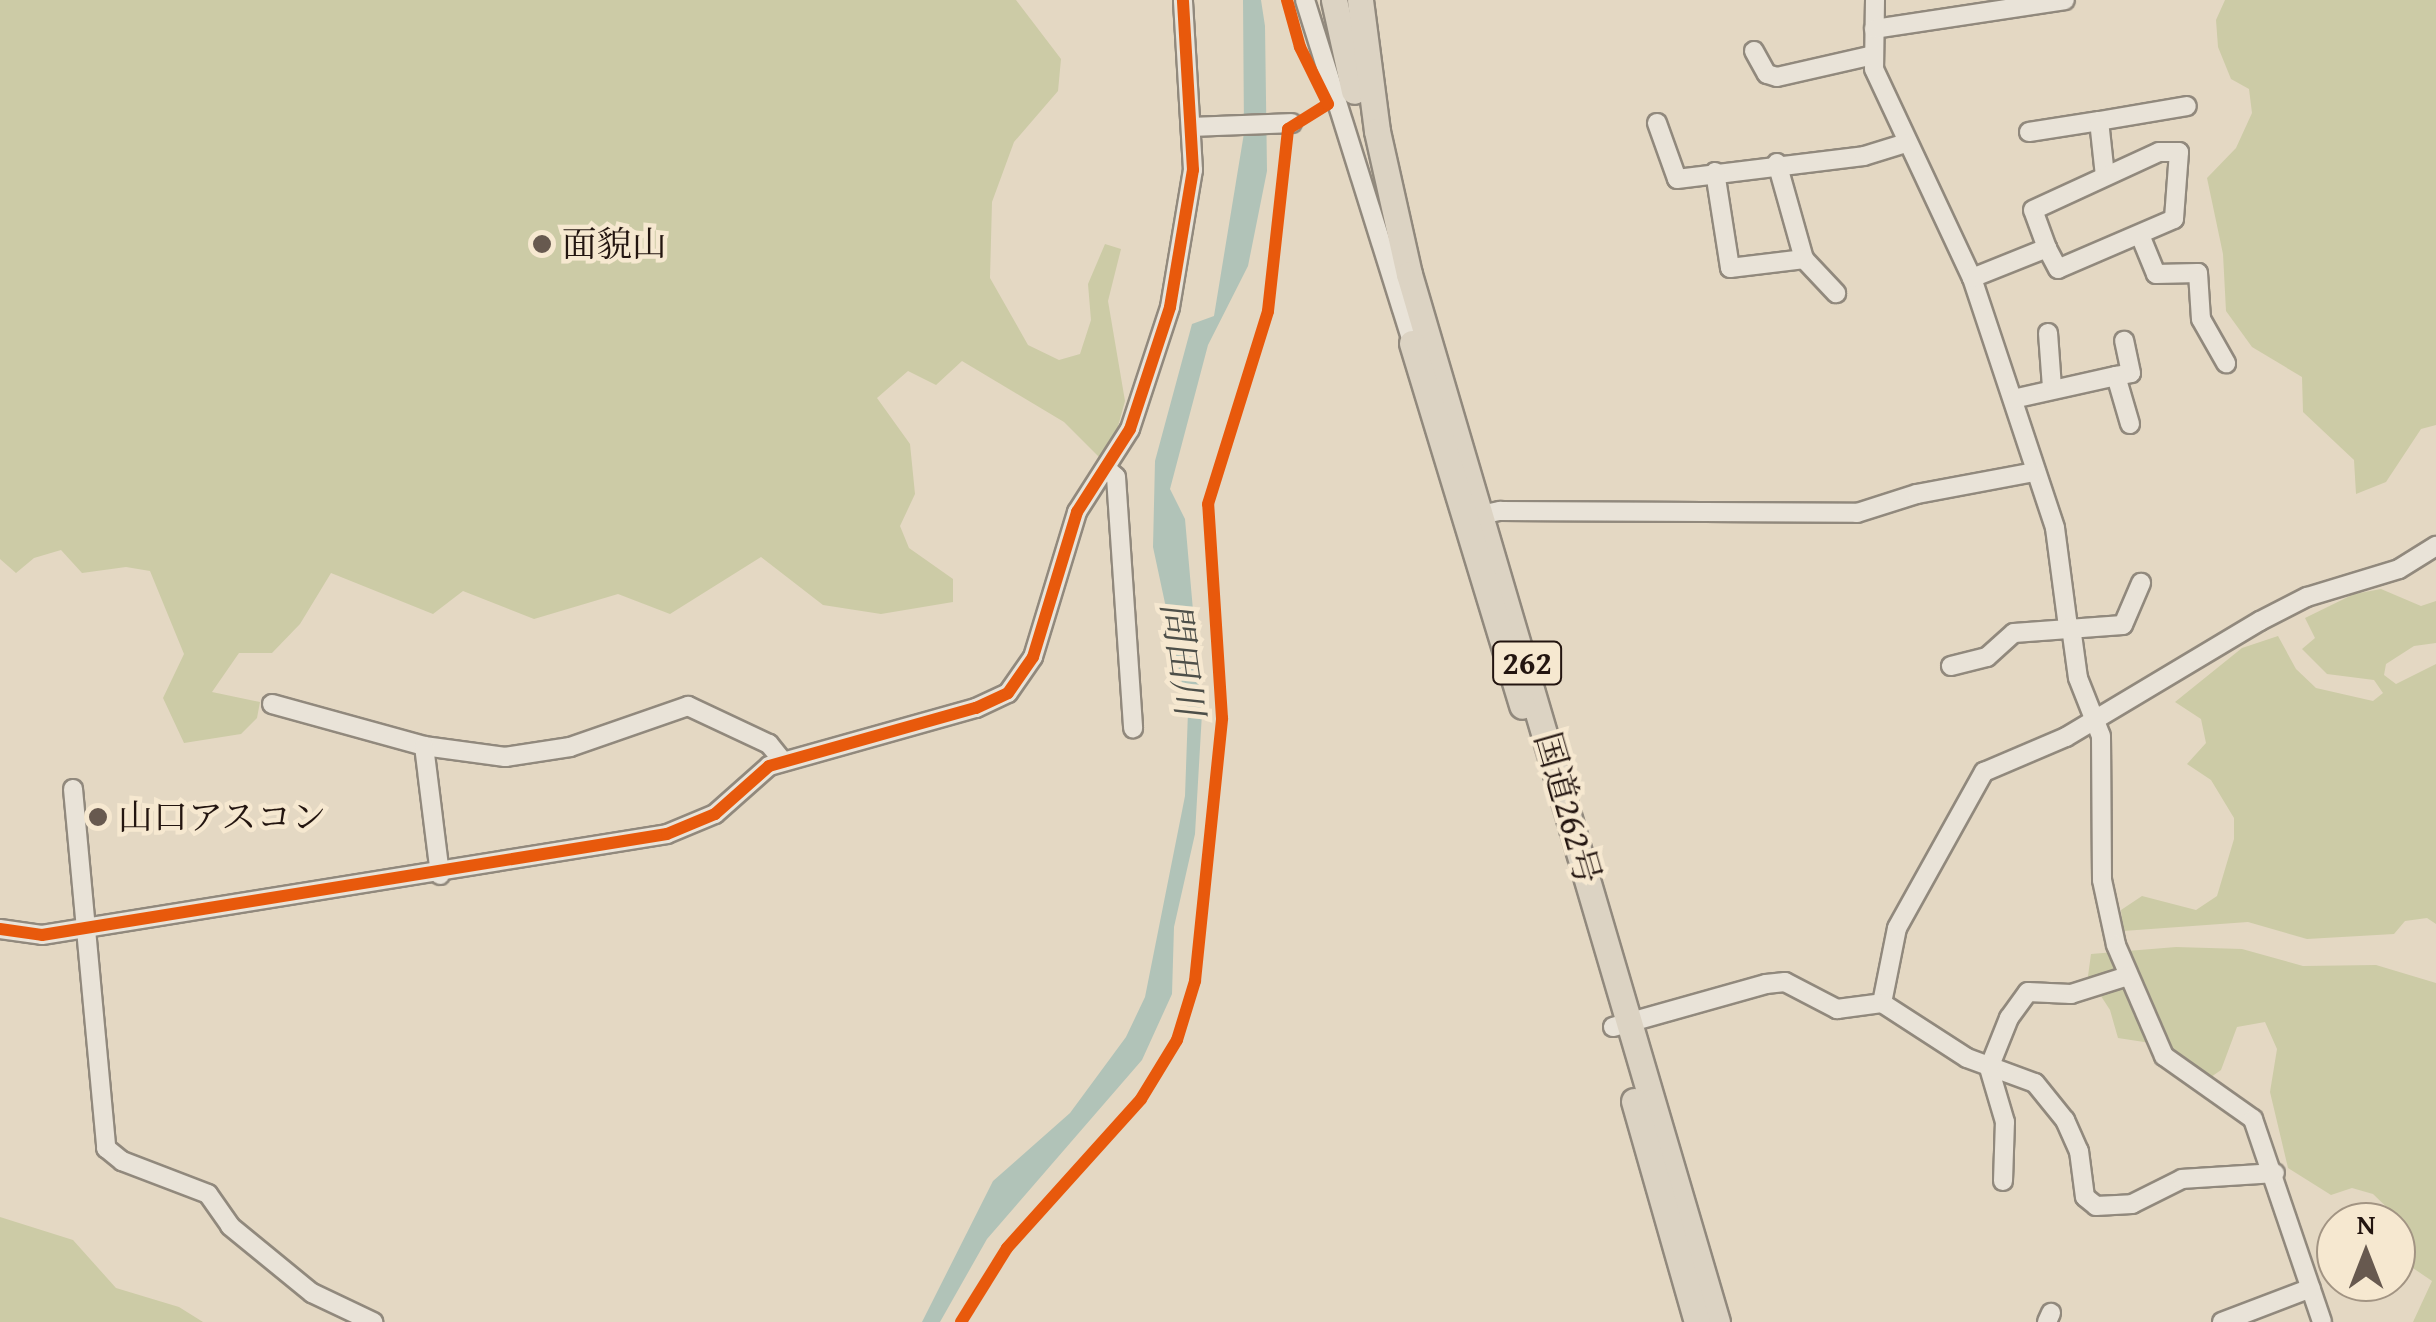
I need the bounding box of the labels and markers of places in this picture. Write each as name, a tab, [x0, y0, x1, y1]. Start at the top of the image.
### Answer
place label: 面貌山	[562, 223, 667, 265]
marker: 面貌山	[531, 233, 553, 255]
place label: 山口アスコン	[118, 796, 328, 838]
marker: 山口アスコン	[87, 806, 109, 828]

